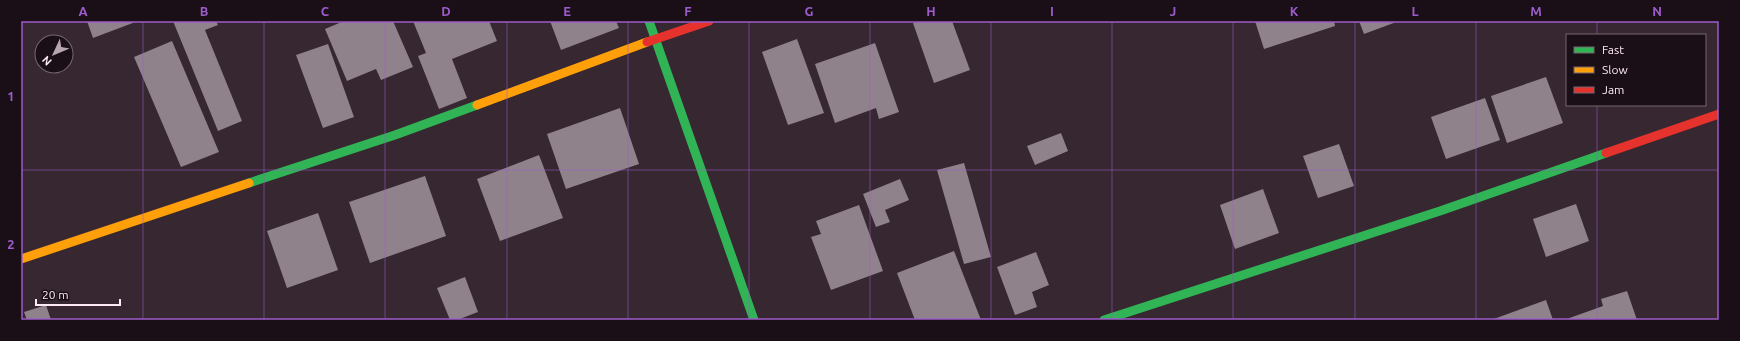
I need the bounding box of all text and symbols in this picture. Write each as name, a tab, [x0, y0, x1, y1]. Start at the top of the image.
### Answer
text: A	[78, 4, 88, 18]
text: B	[200, 4, 209, 18]
text: C	[321, 4, 330, 18]
text: D	[441, 4, 451, 18]
text: E	[563, 4, 571, 18]
text: F	[684, 4, 692, 18]
text: G	[805, 4, 814, 18]
text: H	[926, 4, 936, 18]
text: I	[1050, 4, 1054, 18]
text: J	[1170, 4, 1176, 18]
text: K	[1290, 4, 1299, 18]
text: L	[1411, 4, 1419, 18]
text: M	[1530, 4, 1542, 18]
text: N	[1652, 4, 1662, 18]
north arrow	[34, 34, 74, 74]
legend	[1566, 34, 1706, 106]
text: Fast	[1602, 43, 1624, 56]
text: N	[40, 54, 54, 68]
text: Slow	[1602, 63, 1628, 76]
text: Jam	[1602, 83, 1624, 96]
text: 1	[7, 89, 15, 103]
text: 2	[7, 237, 15, 251]
scale bar	[36, 281, 120, 307]
text: 20 m	[42, 288, 69, 301]

